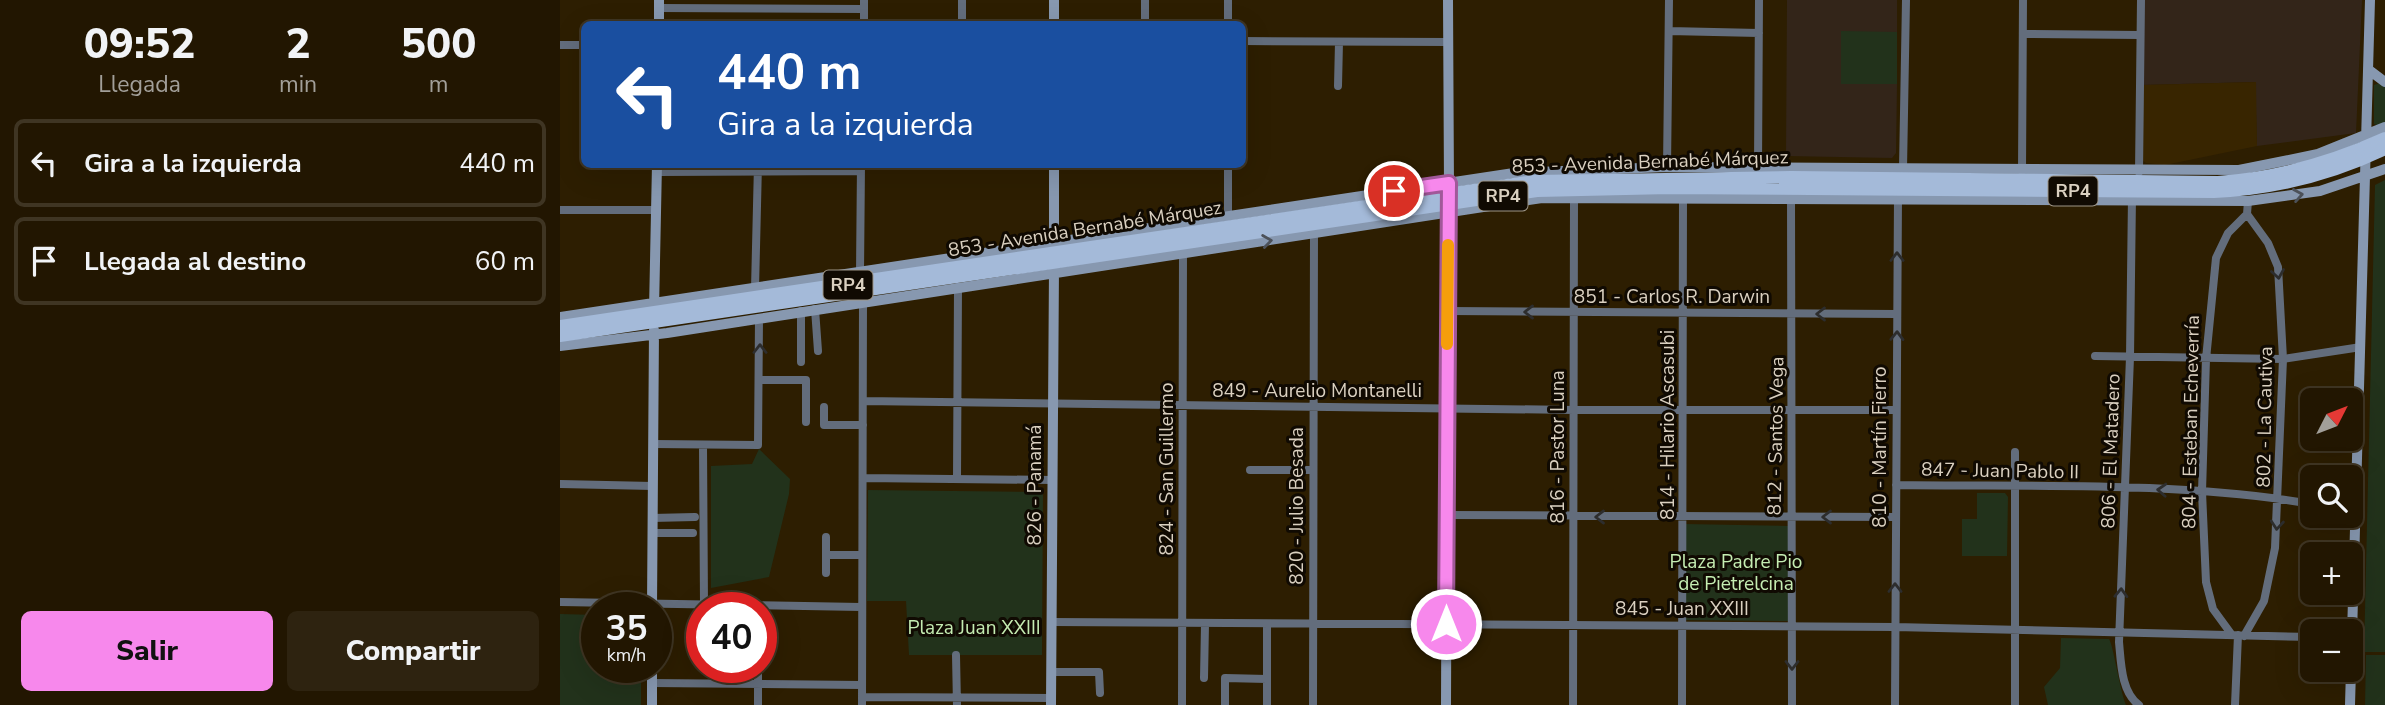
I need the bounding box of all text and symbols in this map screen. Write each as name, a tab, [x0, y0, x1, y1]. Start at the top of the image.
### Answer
text: 09:52	[84, 16, 195, 73]
text: 2	[285, 16, 311, 73]
text: 500	[401, 16, 476, 73]
text: 440 m	[717, 39, 861, 106]
icon: left	[602, 49, 693, 140]
text: Llegada	[98, 69, 181, 100]
text: min	[279, 69, 317, 100]
text: m	[429, 69, 448, 100]
text: Gira a la izquierda	[717, 103, 974, 146]
icon: left	[25, 144, 63, 182]
street label: 853 - Avenida Bernabé Márquez	[1511, 144, 1789, 180]
text: Gira a la izquierda	[84, 146, 302, 181]
text: 440 m	[459, 146, 535, 181]
pin	[1364, 161, 1424, 221]
icon: arrive	[1375, 172, 1413, 210]
road number: RP4	[2048, 176, 2098, 206]
road number: RP4	[1478, 182, 1528, 210]
one-way arrow	[2292, 188, 2304, 203]
street label: 853 - Avenida Bernabé Márquez	[946, 194, 1224, 263]
one-way arrow	[1261, 234, 1273, 249]
icon: arrive	[25, 242, 63, 280]
text: Llegada al destino	[84, 244, 306, 279]
text: 60 m	[475, 244, 535, 279]
one-way arrow	[1889, 251, 1905, 262]
one-way arrow	[2270, 268, 2285, 280]
road number: RP4	[824, 270, 872, 300]
street label: 851 - Carlos R. Darwin	[1574, 284, 1770, 310]
one-way arrow	[1523, 304, 1534, 320]
one-way arrow	[1815, 306, 1825, 322]
street label: 804 - Esteban Echeverría	[2176, 315, 2206, 529]
street label: 814 - Hilario Ascasubi	[1655, 330, 1681, 520]
one-way arrow	[1889, 330, 1905, 341]
one-way arrow	[752, 343, 768, 354]
street label: 802 - La Cautiva	[2251, 346, 2279, 488]
street label: 812 - Santos Vega	[1762, 356, 1790, 516]
street label: 810 - Martín Fierro	[1867, 366, 1893, 528]
street label: 816 - Pastor Luna	[1545, 370, 1571, 524]
street label: 806 - El Matadero	[2095, 373, 2127, 529]
street label: 849 - Aurelio Montanelli	[1212, 378, 1422, 404]
street label: 824 - San Guillermo	[1154, 382, 1180, 556]
north arrow	[2300, 388, 2362, 452]
map controls	[2300, 388, 2363, 682]
street label: 826 - Panamá	[1022, 425, 1048, 545]
street label: 820 - Julio Besada	[1284, 427, 1310, 585]
street label: 847 - Juan Pablo II	[1921, 457, 2079, 485]
button: search	[2300, 465, 2363, 528]
one-way arrow	[2156, 483, 2167, 498]
one-way arrow	[1594, 509, 1605, 525]
one-way arrow	[1822, 509, 1832, 525]
one-way arrow	[2270, 520, 2285, 531]
button: +	[2300, 542, 2363, 605]
park label: Plaza Padre Pio de Pietrelcina	[1670, 549, 1802, 597]
one-way arrow	[1887, 582, 1903, 593]
position arrow	[1409, 587, 1483, 661]
one-way arrow	[2114, 587, 2129, 598]
speed limit sign: 40	[686, 592, 777, 683]
street label: 845 - Juan XXIII	[1615, 596, 1749, 622]
text: 35	[605, 605, 648, 652]
button: Salir	[21, 611, 273, 691]
button: Compartir	[287, 611, 539, 691]
park label: Plaza Juan XXIII	[907, 615, 1041, 641]
button: −	[2300, 619, 2363, 682]
text: km/h	[607, 643, 646, 667]
one-way arrow	[1784, 661, 1800, 671]

